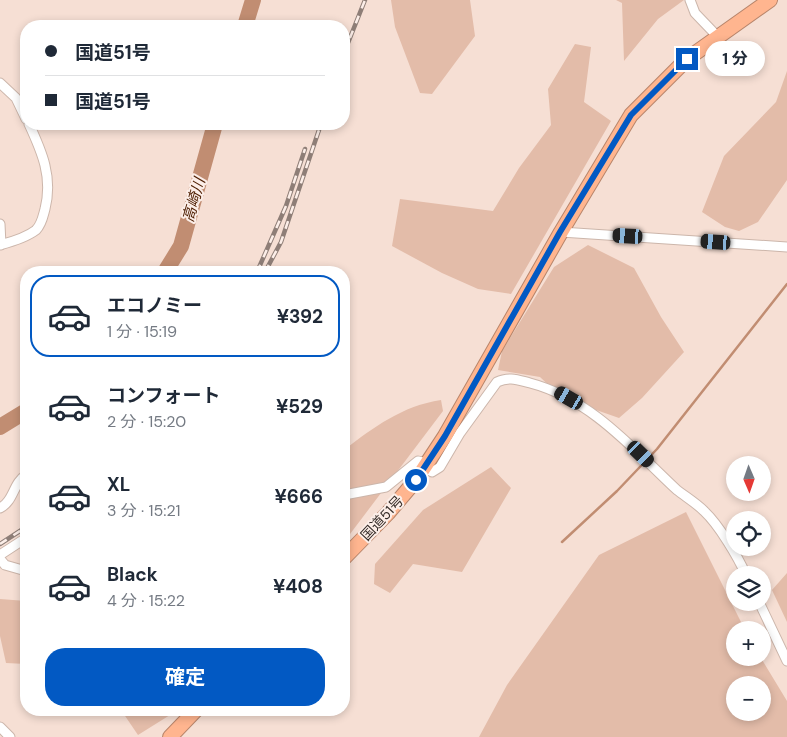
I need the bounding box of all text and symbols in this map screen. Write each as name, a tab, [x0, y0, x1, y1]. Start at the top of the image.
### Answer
text: 国道51号	[75, 40, 151, 65]
callout: 1 分	[704, 42, 764, 76]
route end	[676, 48, 698, 70]
text: 1 分	[722, 48, 748, 69]
text: 国道51号	[75, 89, 151, 114]
water label: 高崎川	[178, 174, 210, 224]
car	[612, 228, 643, 244]
car	[700, 233, 731, 251]
text: エコノミー	[107, 293, 202, 318]
icon: car	[47, 294, 92, 339]
text: ¥392	[277, 304, 323, 329]
text: 1 分 · 15:19	[107, 321, 177, 342]
text: コンフォート	[107, 383, 220, 408]
icon: car	[47, 384, 92, 429]
car	[552, 384, 585, 412]
text: ¥529	[276, 394, 323, 419]
text: 2 分 · 15:20	[107, 411, 186, 432]
car	[624, 438, 657, 470]
north arrow	[726, 456, 771, 501]
map controls	[726, 456, 771, 721]
route start	[405, 469, 427, 491]
text: XL	[107, 472, 130, 497]
icon: car	[47, 474, 92, 519]
text: ¥666	[275, 484, 323, 509]
street label: 国道51号	[357, 492, 407, 544]
text: 3 分 · 15:21	[107, 500, 181, 521]
button: locate	[726, 511, 771, 556]
text: Black	[107, 562, 158, 587]
icon: car	[47, 564, 92, 609]
button: layers	[726, 566, 771, 611]
text: ¥408	[273, 574, 323, 599]
text: 4 分 · 15:22	[107, 590, 185, 611]
button: +	[726, 621, 771, 666]
button: 確定	[45, 648, 325, 706]
button: −	[726, 676, 771, 721]

